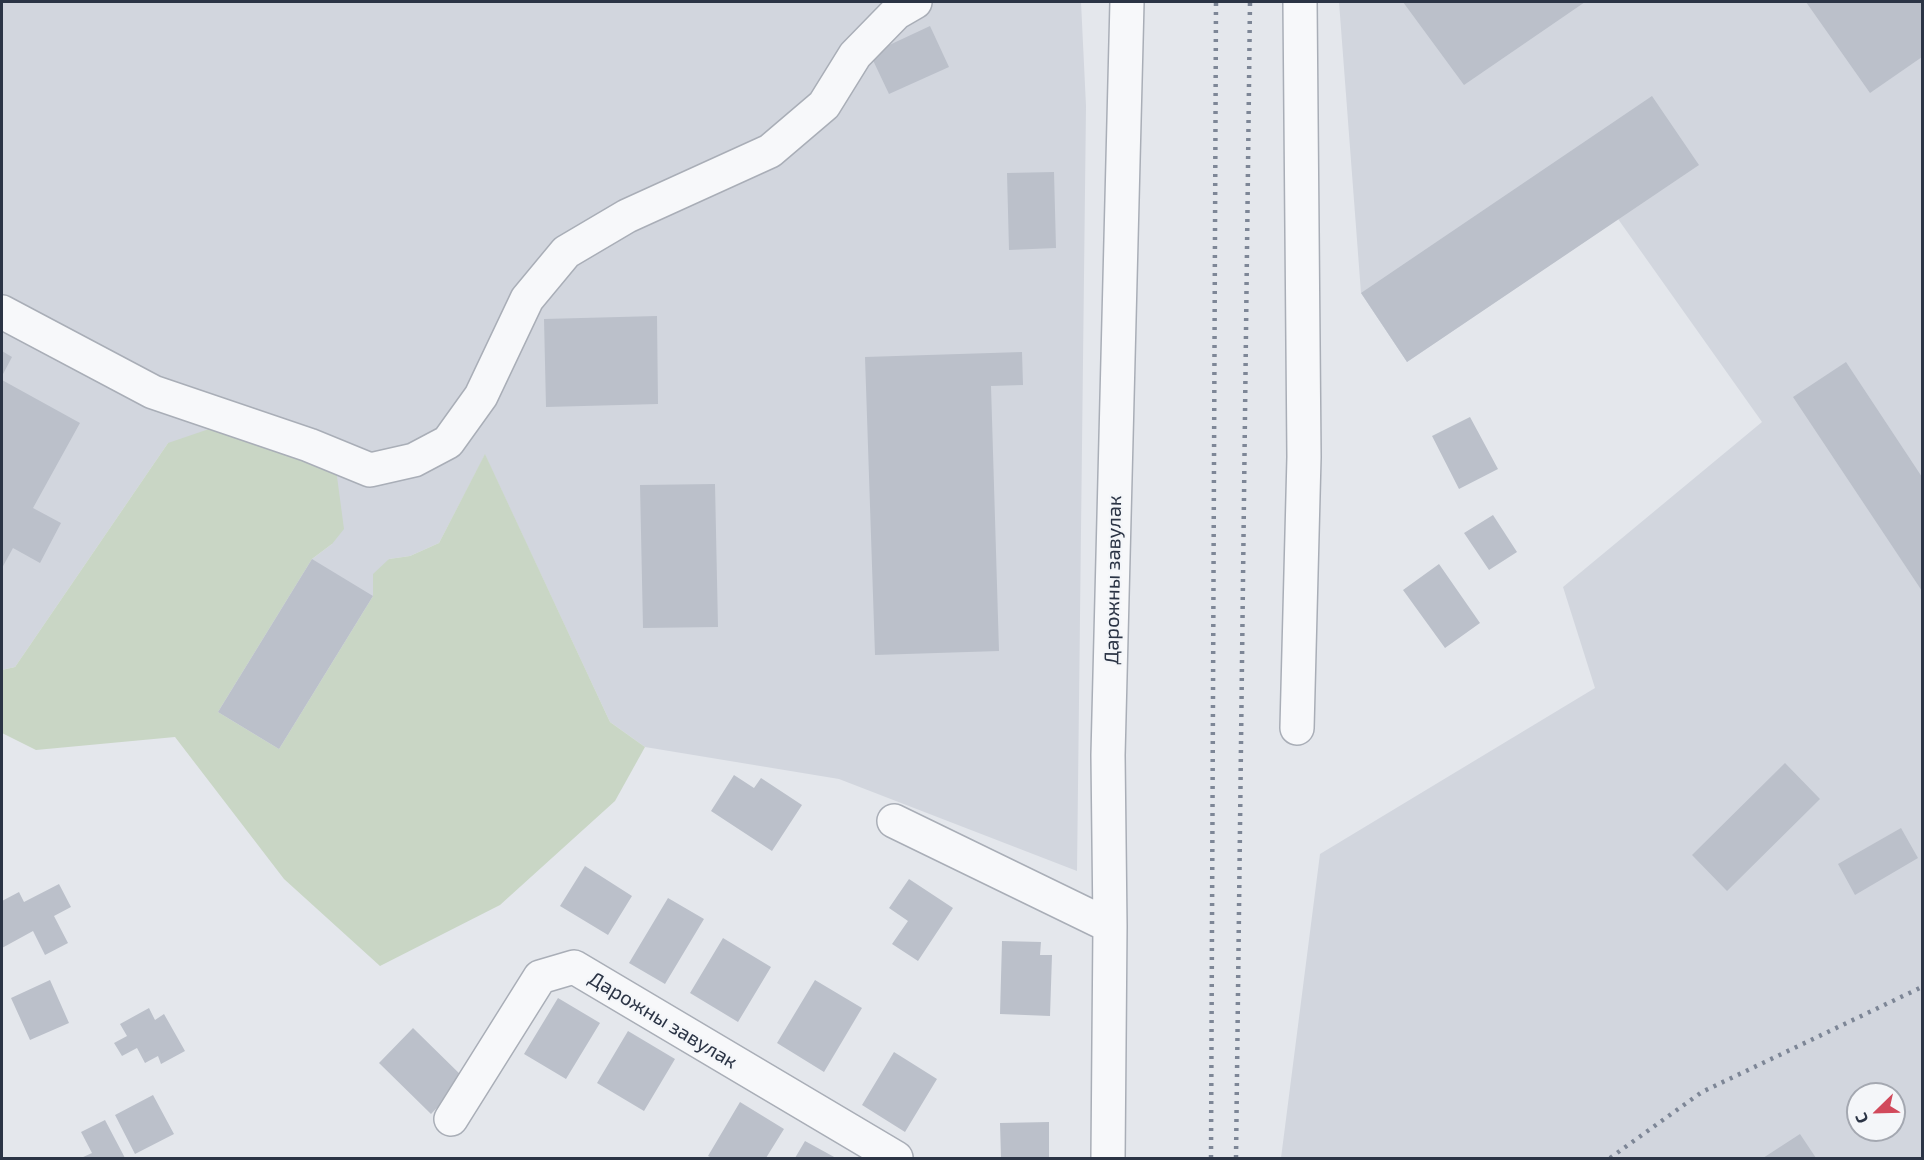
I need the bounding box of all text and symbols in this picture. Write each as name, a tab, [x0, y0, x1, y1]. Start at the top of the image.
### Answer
street label: Дарожны завулак	[1100, 495, 1126, 665]
street label: Дарожны завулак	[584, 966, 742, 1074]
north arrow	[1846, 1082, 1906, 1142]
text: С	[1850, 1110, 1871, 1127]

